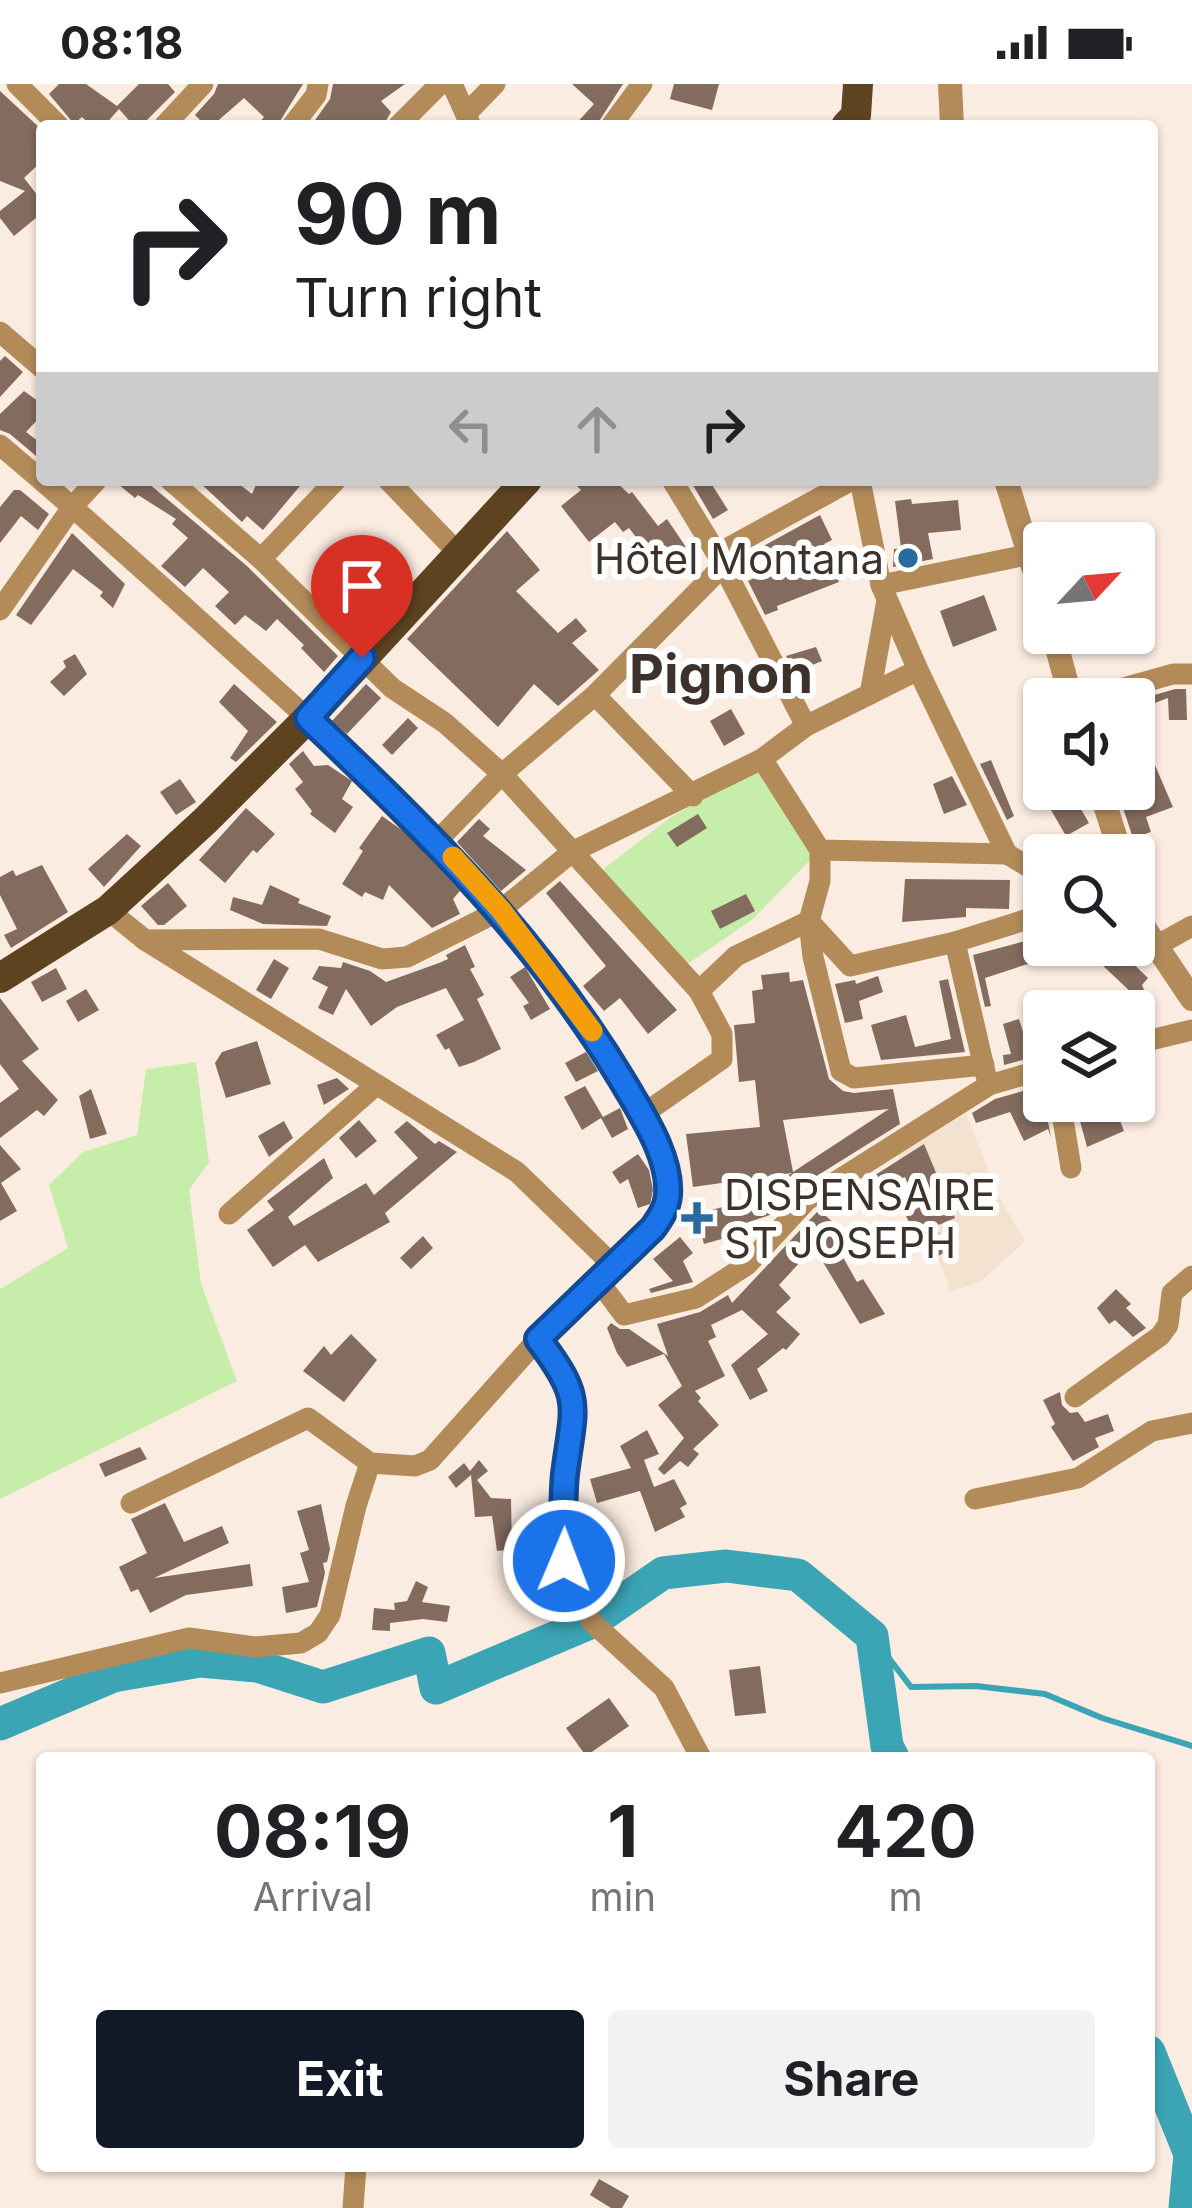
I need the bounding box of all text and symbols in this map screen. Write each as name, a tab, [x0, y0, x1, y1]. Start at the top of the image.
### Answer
text: 08:18	[60, 15, 183, 70]
text: 90 m	[294, 163, 502, 264]
icon: right	[96, 168, 252, 324]
text: Turn right	[294, 265, 542, 330]
icon: left	[438, 396, 504, 462]
icon: ahead	[564, 396, 630, 462]
icon: right	[690, 396, 756, 462]
north arrow	[1023, 522, 1155, 654]
map controls	[1023, 522, 1155, 1122]
place label: Hôtel Montana	[594, 533, 884, 584]
pin	[311, 535, 413, 658]
marker: Hôtel Montana	[895, 545, 921, 571]
icon: arrive	[329, 553, 395, 619]
district label: Pignon	[629, 641, 813, 706]
button: sound	[1023, 678, 1155, 810]
button: search	[1023, 834, 1155, 966]
button: layers	[1023, 990, 1155, 1122]
place label: DISPENSAIRE ST JOSEPH	[724, 1169, 996, 1268]
marker: DISPENSAIRE ST JOSEPH	[681, 1202, 713, 1234]
position arrow	[501, 1498, 627, 1624]
text: 08:19	[214, 1787, 411, 1874]
text: 1	[607, 1787, 638, 1874]
text: 420	[834, 1787, 977, 1874]
text: Arrival	[253, 1873, 373, 1920]
text: min	[589, 1873, 656, 1920]
text: m	[888, 1873, 923, 1920]
button: Exit	[96, 2010, 584, 2148]
button: Share	[608, 2010, 1095, 2148]

